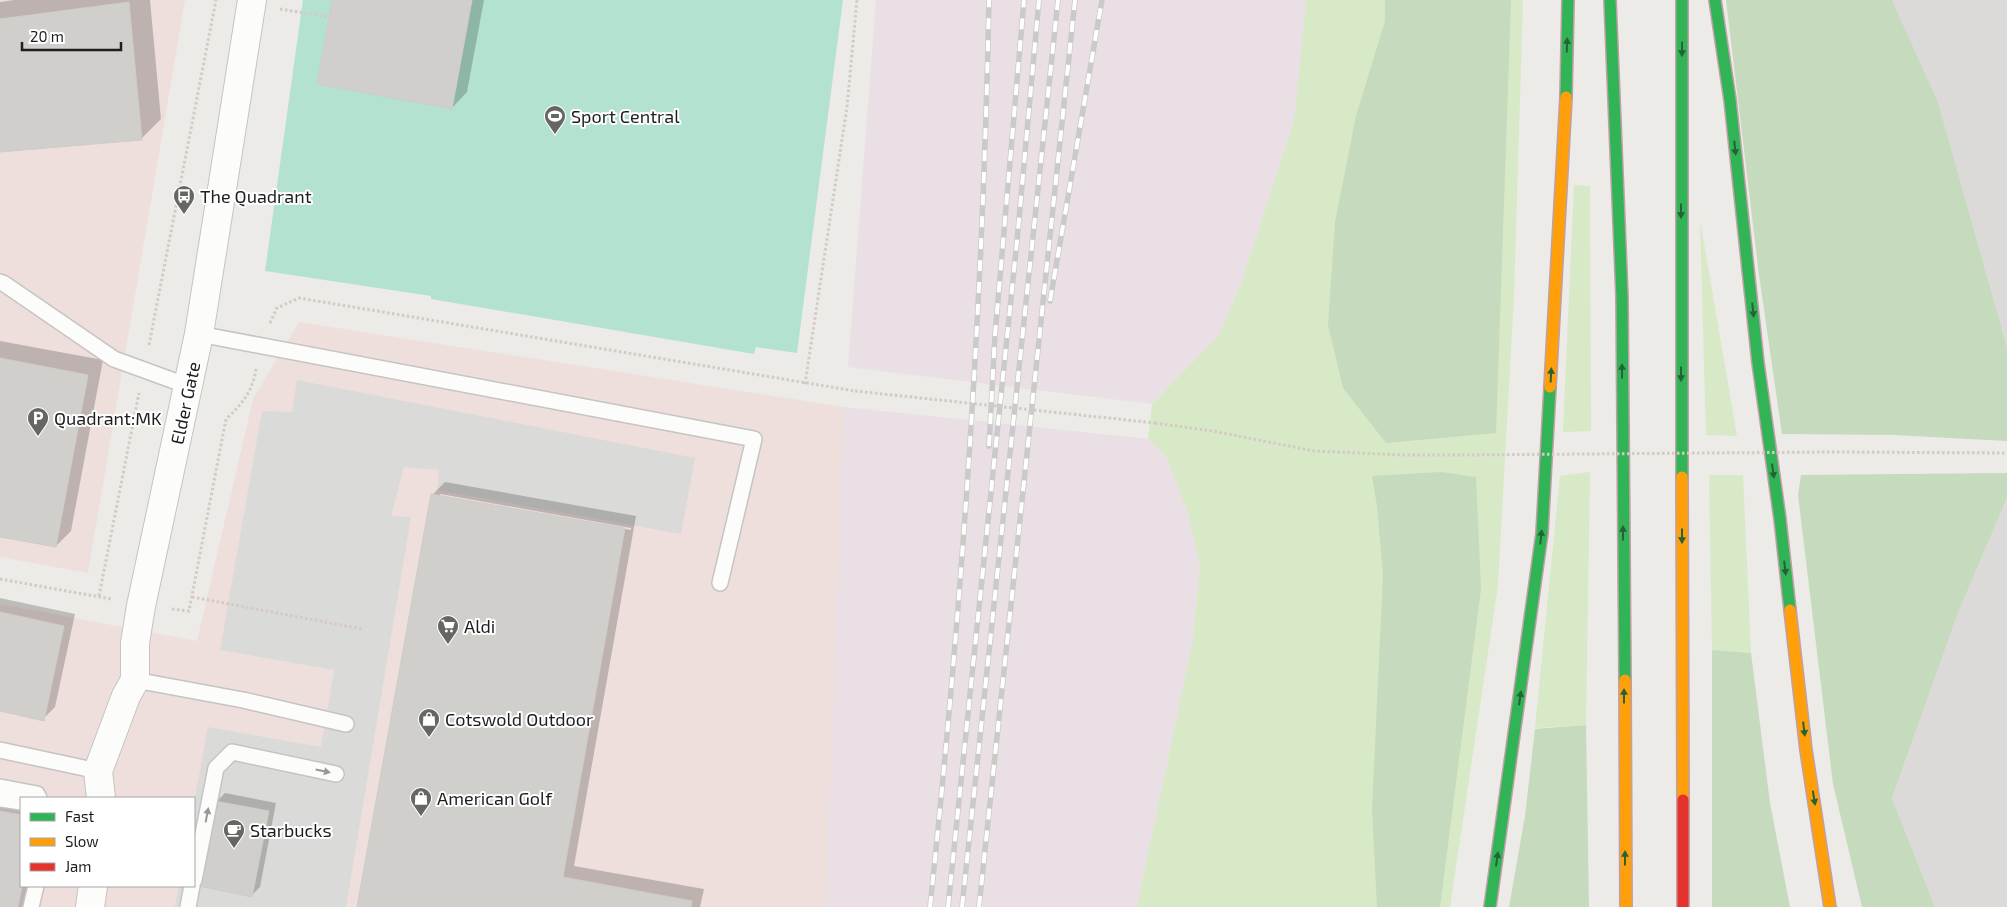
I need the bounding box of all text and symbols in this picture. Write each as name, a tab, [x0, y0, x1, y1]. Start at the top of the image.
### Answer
scale bar	[22, 20, 121, 52]
text: 20 m	[30, 27, 64, 45]
one-way arrow	[1563, 37, 1571, 53]
one-way arrow	[1678, 41, 1686, 57]
sports icon: Sport Central	[543, 104, 567, 135]
place label: Sport Central	[571, 105, 680, 127]
one-way arrow	[1731, 141, 1739, 157]
bus stop icon: The Quadrant	[172, 184, 196, 215]
place label: The Quadrant	[200, 185, 312, 207]
one-way arrow	[1677, 203, 1685, 219]
one-way arrow	[1749, 302, 1757, 318]
street label: Elder Gate	[166, 360, 204, 446]
one-way arrow	[1618, 363, 1626, 379]
one-way arrow	[1547, 366, 1555, 382]
one-way arrow	[1677, 366, 1685, 382]
parking icon: Quadrant:MK	[26, 406, 50, 437]
place label: Quadrant:MK	[54, 407, 162, 429]
one-way arrow	[1769, 463, 1777, 479]
one-way arrow	[1619, 525, 1627, 541]
one-way arrow	[1678, 528, 1686, 544]
one-way arrow	[1537, 529, 1545, 545]
one-way arrow	[1781, 560, 1789, 576]
supermarket icon: Aldi	[436, 614, 460, 645]
place label: Aldi	[464, 615, 495, 637]
one-way arrow	[1620, 688, 1628, 704]
one-way arrow	[1516, 690, 1524, 706]
shop icon: Cotswold Outdoor	[417, 707, 441, 738]
place label: Cotswold Outdoor	[445, 708, 593, 730]
one-way arrow	[1800, 721, 1808, 737]
one-way arrow	[315, 767, 330, 775]
shop icon: American Golf	[409, 786, 433, 817]
place label: American Golf	[437, 787, 553, 809]
one-way arrow	[1810, 791, 1818, 807]
legend	[20, 797, 195, 887]
text: Fast	[65, 807, 95, 825]
one-way arrow	[203, 807, 211, 822]
cafe icon: Starbucks	[222, 818, 246, 849]
place label: Starbucks	[250, 819, 332, 841]
text: Slow	[65, 832, 99, 850]
one-way arrow	[1621, 850, 1629, 866]
one-way arrow	[1494, 851, 1502, 867]
text: Jam	[65, 857, 91, 875]

